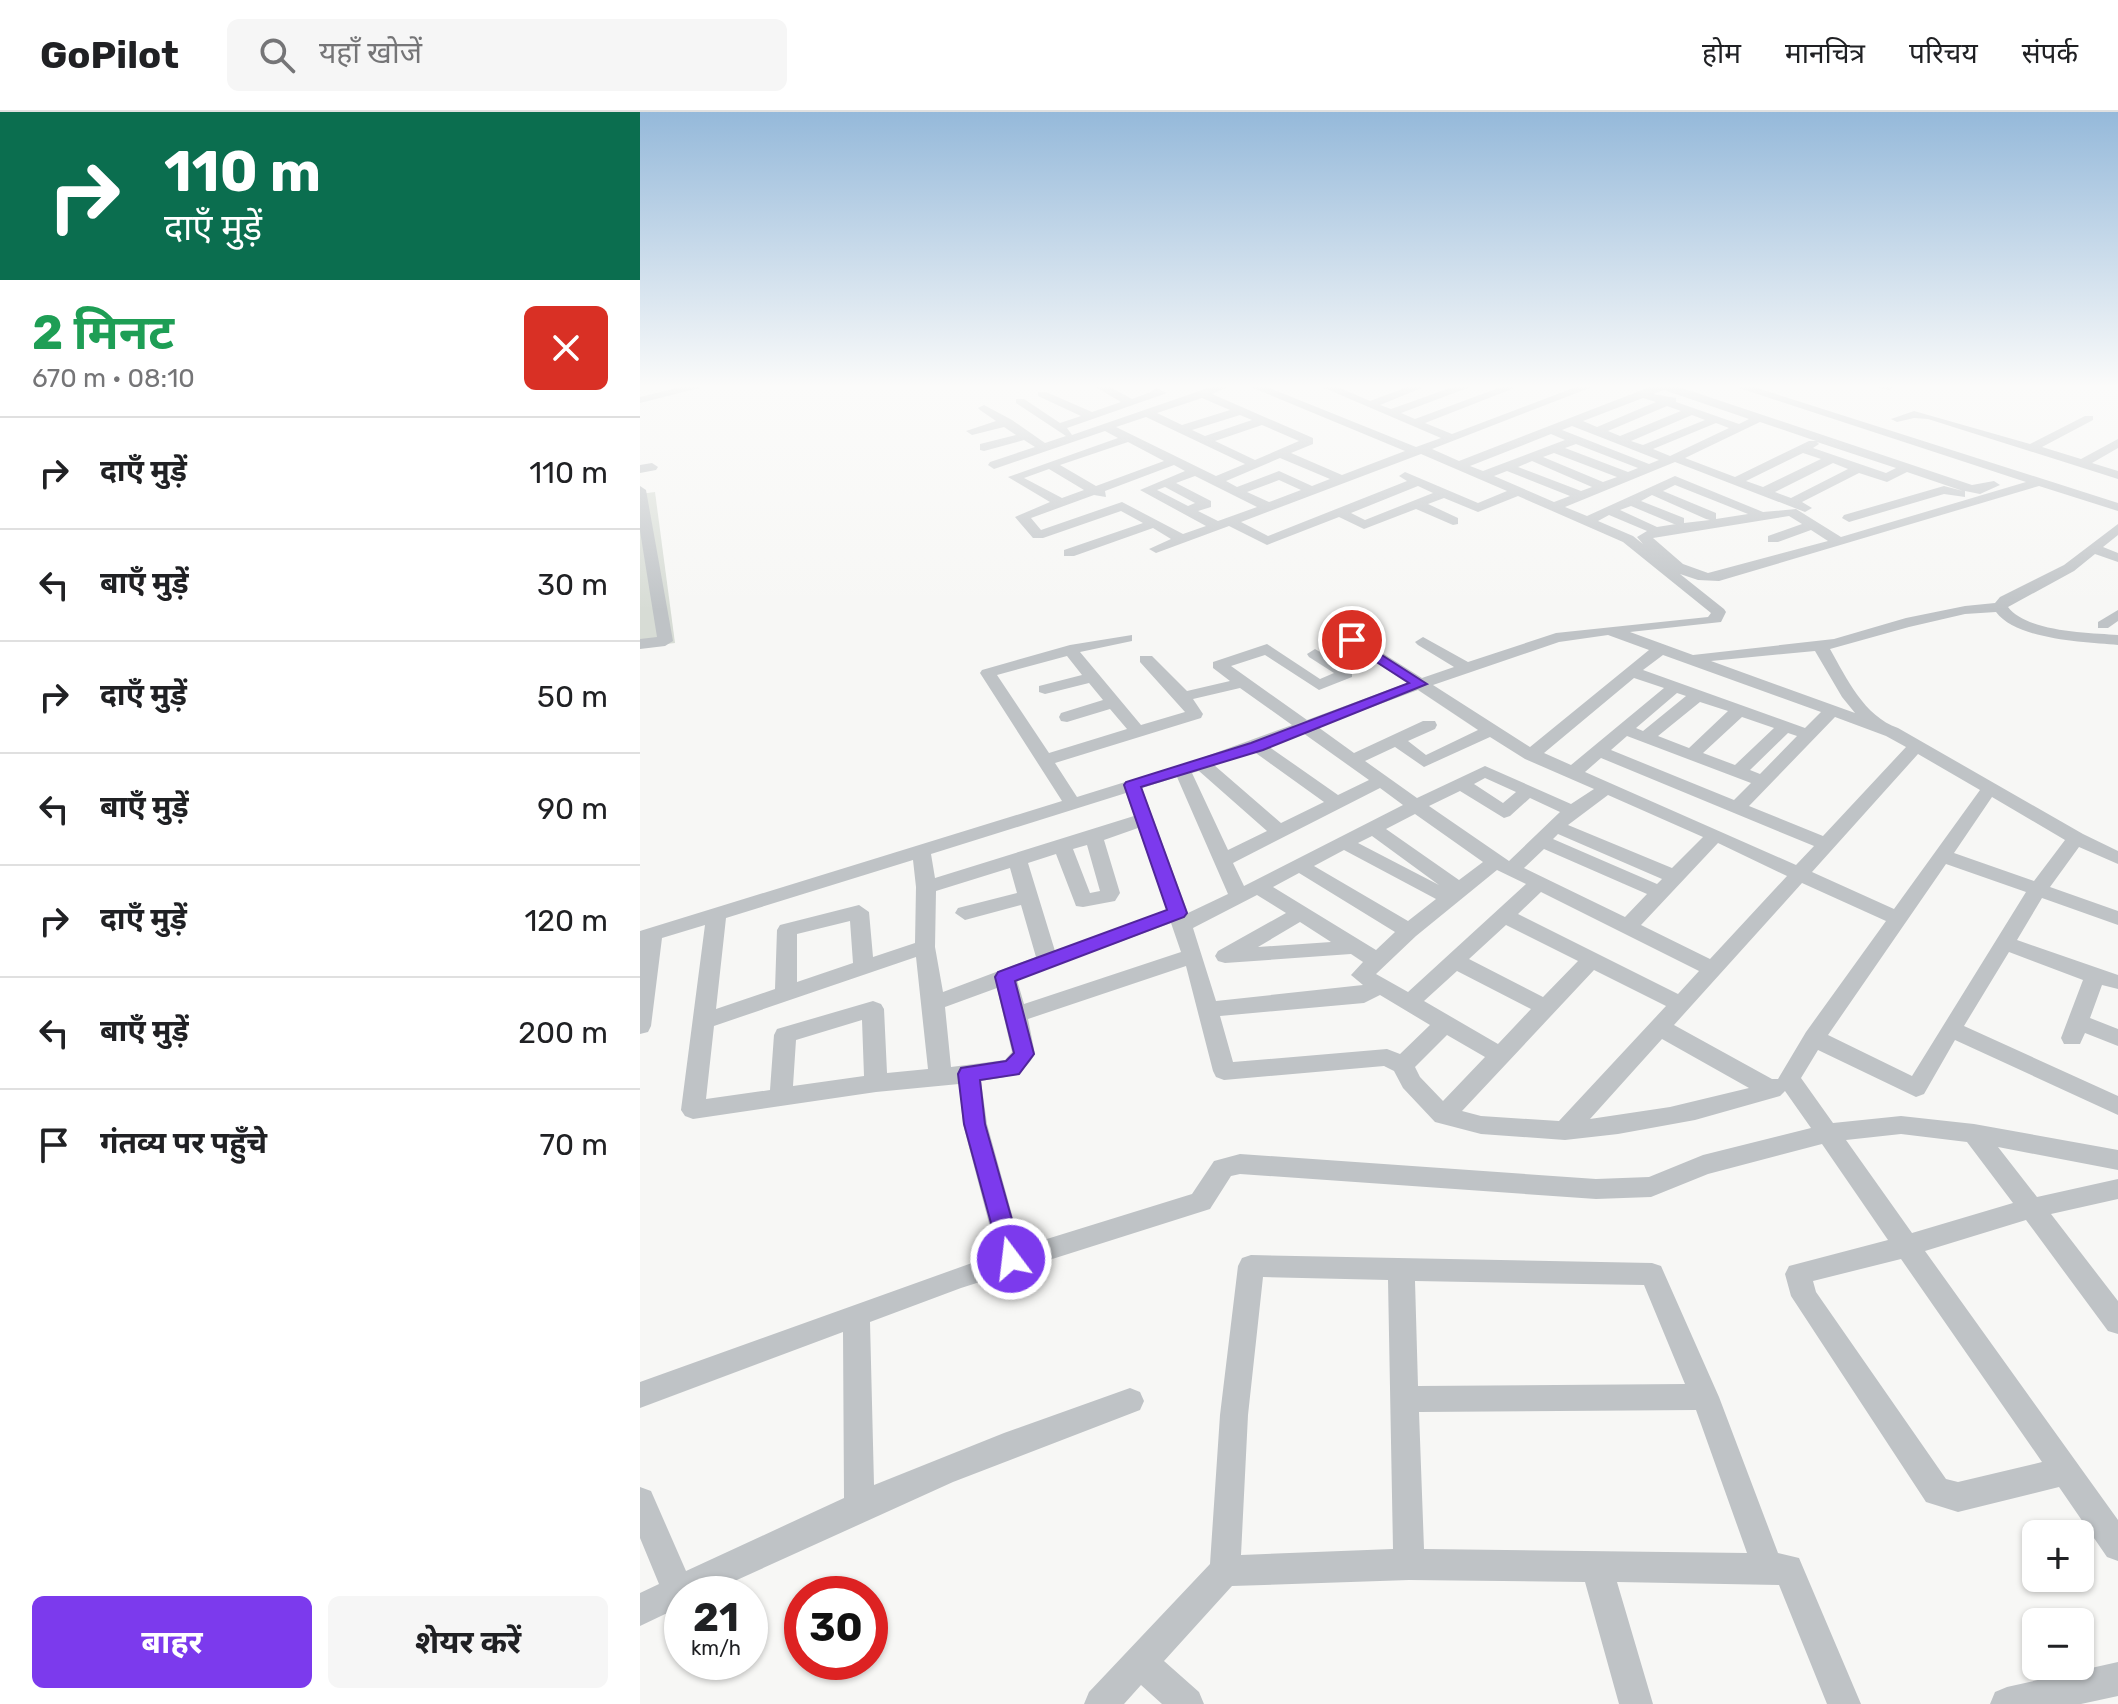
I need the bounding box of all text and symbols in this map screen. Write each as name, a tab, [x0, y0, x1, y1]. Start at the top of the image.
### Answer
search box	[227, 19, 787, 91]
text: GoPilot	[40, 32, 179, 78]
icon: search	[255, 33, 299, 77]
text: यहाँ खोजें	[319, 35, 422, 71]
text: होम	[1702, 37, 1741, 70]
text: मानचित्र	[1785, 37, 1865, 70]
text: परिचय	[1909, 37, 1978, 70]
text: संपर्क	[2022, 37, 2078, 70]
text: 110 m	[164, 139, 321, 205]
icon: right	[32, 144, 136, 248]
text: दाएँ मुड़ें	[164, 206, 262, 249]
text: 2 मिनट	[32, 304, 174, 361]
button: close	[524, 306, 608, 390]
text: 670 m · 08:10	[32, 363, 195, 394]
icon: right	[32, 451, 76, 495]
text: दाएँ मुड़ें	[100, 453, 187, 489]
text: 110 m	[529, 455, 608, 491]
icon: left	[32, 563, 76, 607]
text: बाएँ मुड़ें	[100, 565, 189, 601]
text: 30 m	[537, 567, 608, 603]
pin	[1318, 606, 1386, 674]
icon: arrive	[1330, 618, 1374, 662]
icon: right	[32, 675, 76, 719]
text: दाएँ मुड़ें	[100, 677, 187, 713]
text: 50 m	[537, 679, 608, 715]
icon: left	[32, 787, 76, 831]
text: बाएँ मुड़ें	[100, 789, 189, 825]
text: 90 m	[537, 791, 608, 827]
icon: right	[32, 899, 76, 943]
text: दाएँ मुड़ें	[100, 901, 187, 937]
text: 120 m	[524, 903, 608, 939]
icon: left	[32, 1011, 76, 1055]
text: बाएँ मुड़ें	[100, 1013, 189, 1049]
text: 200 m	[518, 1015, 608, 1051]
icon: arrive	[32, 1123, 76, 1167]
text: गंतव्य पर पहुँचे	[100, 1125, 267, 1161]
text: 70 m	[540, 1127, 608, 1163]
position arrow	[969, 1217, 1053, 1301]
map controls	[2022, 1520, 2094, 1680]
button: +	[2022, 1520, 2094, 1592]
speed limit sign: 30	[784, 1576, 888, 1680]
text: 21	[693, 1594, 739, 1641]
button: बाहर	[32, 1596, 312, 1688]
button: शेयर करें	[328, 1596, 608, 1688]
button: −	[2022, 1608, 2094, 1680]
text: km/h	[691, 1636, 741, 1660]

